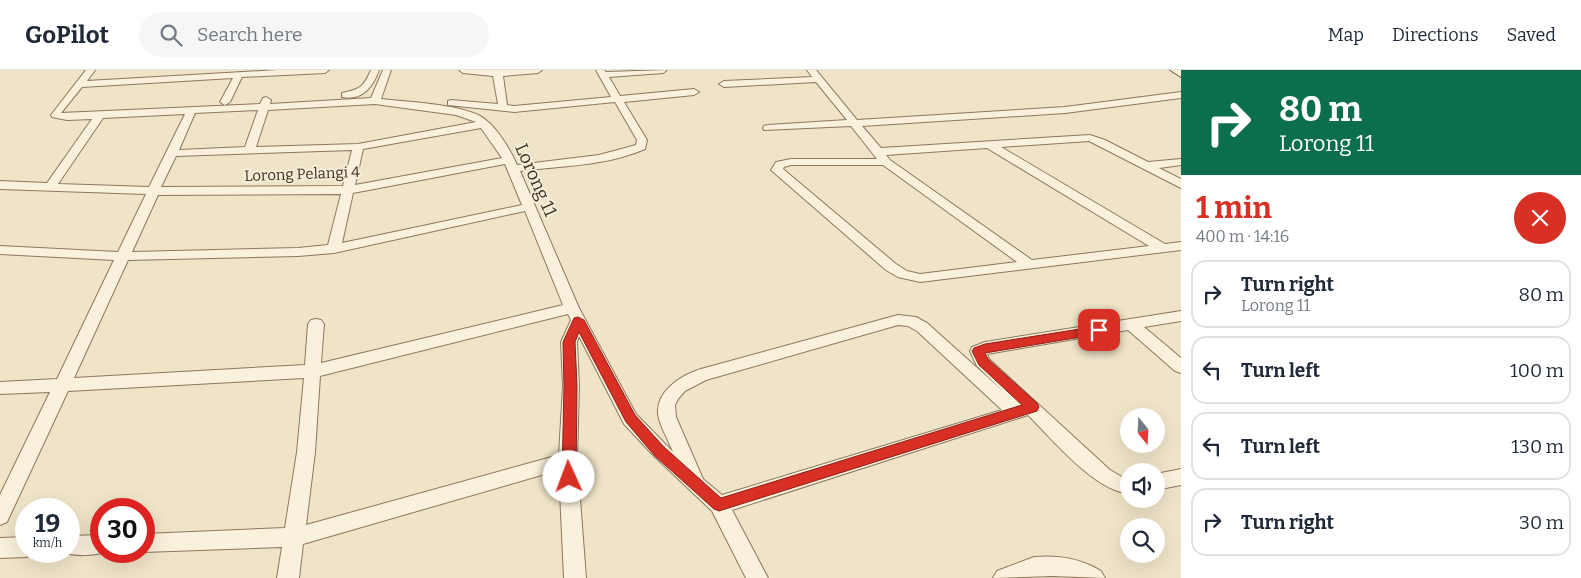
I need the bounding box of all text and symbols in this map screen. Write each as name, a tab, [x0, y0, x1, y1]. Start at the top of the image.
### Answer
search box	[139, 12, 489, 57]
text: GoPilot	[25, 21, 109, 49]
icon: search	[157, 21, 185, 49]
text: Search here	[197, 23, 303, 46]
text: Map	[1328, 24, 1364, 46]
text: Directions	[1392, 24, 1479, 46]
text: Saved	[1507, 24, 1556, 46]
text: 80 m	[1279, 88, 1362, 130]
icon: right	[1196, 90, 1261, 155]
text: Lorong 11	[1279, 130, 1374, 157]
street label: Lorong 11	[510, 140, 562, 221]
street label: Lorong Pelangi 4	[244, 163, 360, 185]
text: 1 min	[1196, 190, 1272, 226]
button: close	[1514, 192, 1566, 244]
text: 400 m · 14:16	[1196, 227, 1289, 246]
text: Turn right	[1241, 273, 1334, 296]
icon: right	[1198, 280, 1226, 308]
text: 80 m	[1518, 283, 1564, 306]
text: Lorong 11	[1241, 296, 1310, 315]
pin	[1078, 309, 1120, 351]
icon: arrive	[1085, 316, 1113, 344]
icon: left	[1198, 356, 1226, 384]
text: Turn left	[1241, 359, 1320, 382]
text: 100 m	[1510, 359, 1564, 382]
north arrow	[1120, 408, 1165, 452]
map controls	[1120, 408, 1165, 563]
icon: left	[1198, 432, 1226, 460]
text: Turn left	[1241, 435, 1320, 458]
text: 130 m	[1511, 435, 1564, 458]
position arrow	[542, 450, 594, 502]
button: sound	[1120, 463, 1165, 508]
speed limit sign: 30	[90, 498, 155, 563]
icon: right	[1198, 508, 1226, 536]
text: 19	[35, 509, 60, 539]
text: Turn right	[1241, 511, 1334, 534]
text: 30 m	[1519, 511, 1564, 534]
button: search	[1120, 518, 1165, 563]
text: km/h	[33, 536, 62, 550]

